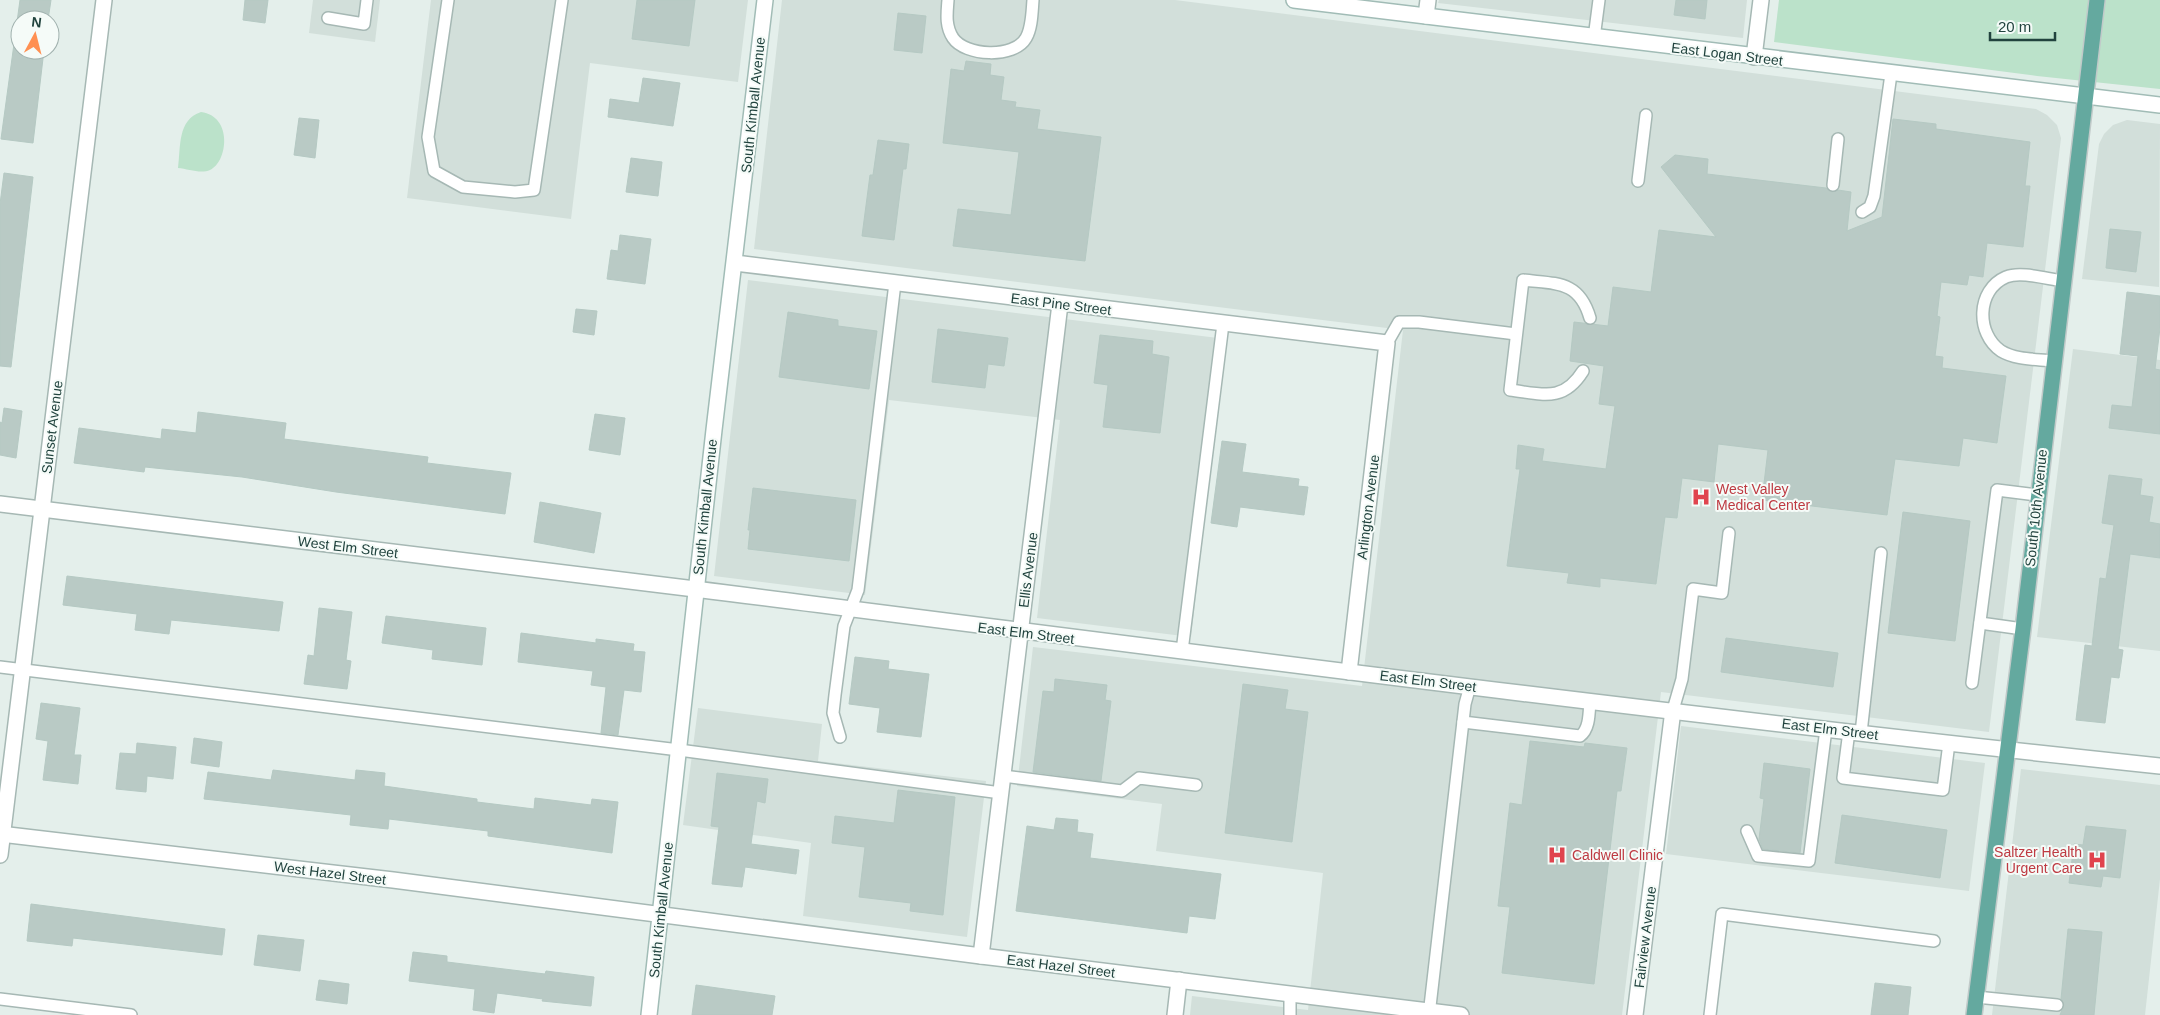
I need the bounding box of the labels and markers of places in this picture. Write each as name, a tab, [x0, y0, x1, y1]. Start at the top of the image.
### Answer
place label: West Valley Medical Center	[1716, 481, 1810, 513]
hospital icon: West Valley Medical Center	[1690, 486, 1712, 508]
hospital icon: Caldwell Clinic	[1546, 844, 1568, 866]
place label: Saltzer Health Urgent Care	[1994, 844, 2082, 876]
place label: Caldwell Clinic	[1572, 847, 1663, 863]
hospital icon: Saltzer Health Urgent Care	[2086, 849, 2108, 871]

